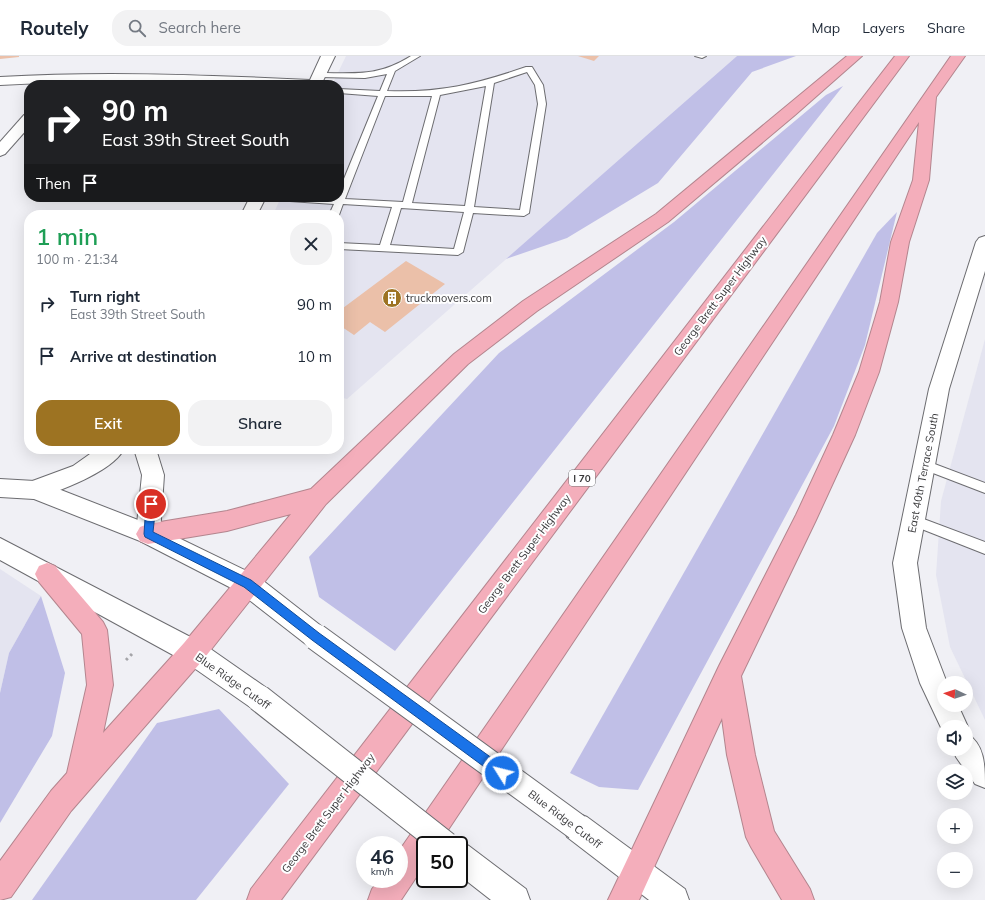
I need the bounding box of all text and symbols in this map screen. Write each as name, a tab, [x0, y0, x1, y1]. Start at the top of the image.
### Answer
search box	[112, 10, 392, 46]
text: Routely	[20, 16, 88, 40]
icon: search	[126, 17, 148, 39]
text: Search here	[158, 18, 241, 37]
text: Map	[811, 19, 840, 37]
text: Layers	[862, 19, 905, 37]
text: Share	[927, 19, 965, 37]
text: 90 m	[102, 93, 168, 128]
icon: right	[36, 96, 88, 148]
text: East 39th Street South	[102, 128, 289, 151]
icon: arrive	[79, 172, 101, 194]
text: Then	[36, 174, 71, 193]
text: 1 min	[36, 221, 98, 251]
button: close	[290, 223, 332, 265]
street label: George Brett Super Highway	[670, 233, 770, 359]
text: 100 m · 21:34	[36, 251, 118, 267]
text: Turn right	[70, 287, 140, 306]
building icon: truckmovers.com	[381, 287, 403, 309]
place label: truckmovers.com	[406, 291, 492, 305]
icon: right	[36, 293, 58, 315]
text: 90 m	[297, 295, 332, 314]
text: East 39th Street South	[70, 306, 205, 322]
icon: arrive	[36, 345, 58, 367]
text: Arrive at destination	[70, 347, 217, 366]
text: 10 m	[297, 347, 332, 366]
button: Exit	[36, 400, 180, 446]
button: Share	[188, 400, 332, 446]
street label: East 40th Terrace South	[905, 412, 941, 534]
road number: I 70	[569, 470, 595, 486]
pin	[134, 487, 168, 521]
street label: George Brett Super Highway	[474, 491, 574, 617]
icon: arrive	[140, 493, 162, 515]
street label: Blue Ridge Cutoff	[193, 650, 274, 712]
north arrow	[937, 676, 973, 712]
map controls	[937, 676, 973, 888]
button: sound	[937, 720, 973, 756]
street label: George Brett Super Highway	[278, 750, 378, 876]
position arrow	[481, 752, 523, 794]
button: layers	[937, 764, 973, 800]
street label: Blue Ridge Cutoff	[525, 787, 605, 851]
button: +	[937, 808, 973, 844]
speed limit sign: 50	[416, 836, 468, 888]
text: 46	[370, 844, 394, 869]
button: −	[937, 852, 973, 888]
text: km/h	[371, 865, 393, 878]

